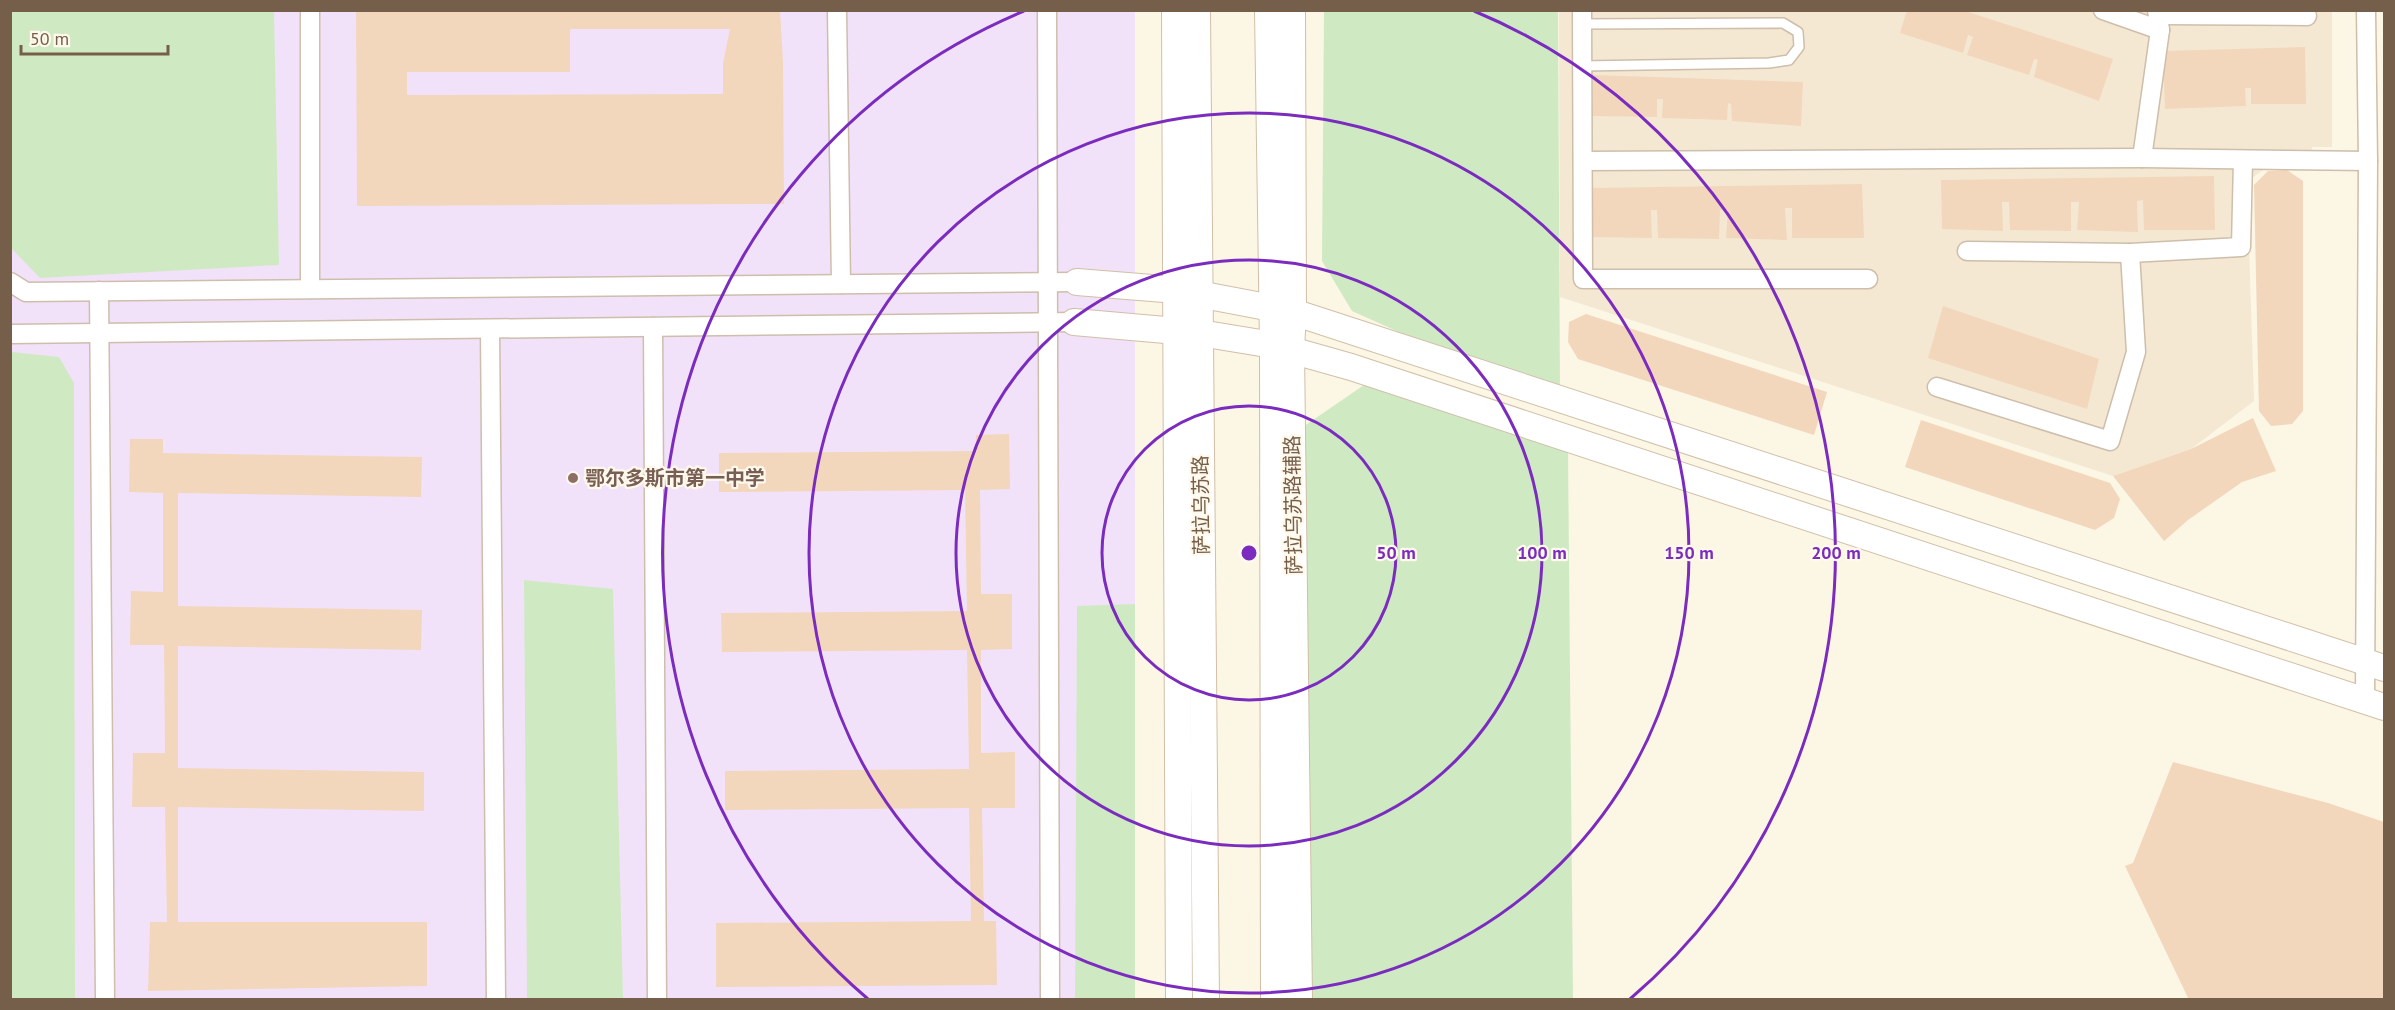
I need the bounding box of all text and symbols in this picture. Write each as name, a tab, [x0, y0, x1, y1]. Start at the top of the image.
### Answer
scale bar	[21, 18, 168, 56]
text: 50 m	[30, 27, 69, 50]
street label: 萨拉乌苏路辅路	[1279, 435, 1307, 575]
street label: 萨拉乌苏路	[1187, 455, 1215, 555]
place label: 鄂尔多斯市第一中学	[585, 465, 765, 491]
marker: 鄂尔多斯市第一中学	[566, 471, 580, 485]
text: 50 m	[1376, 541, 1416, 564]
text: 100 m	[1517, 541, 1567, 564]
text: 150 m	[1664, 541, 1714, 564]
text: 200 m	[1811, 541, 1861, 564]
centre of rings	[1239, 543, 1259, 563]

